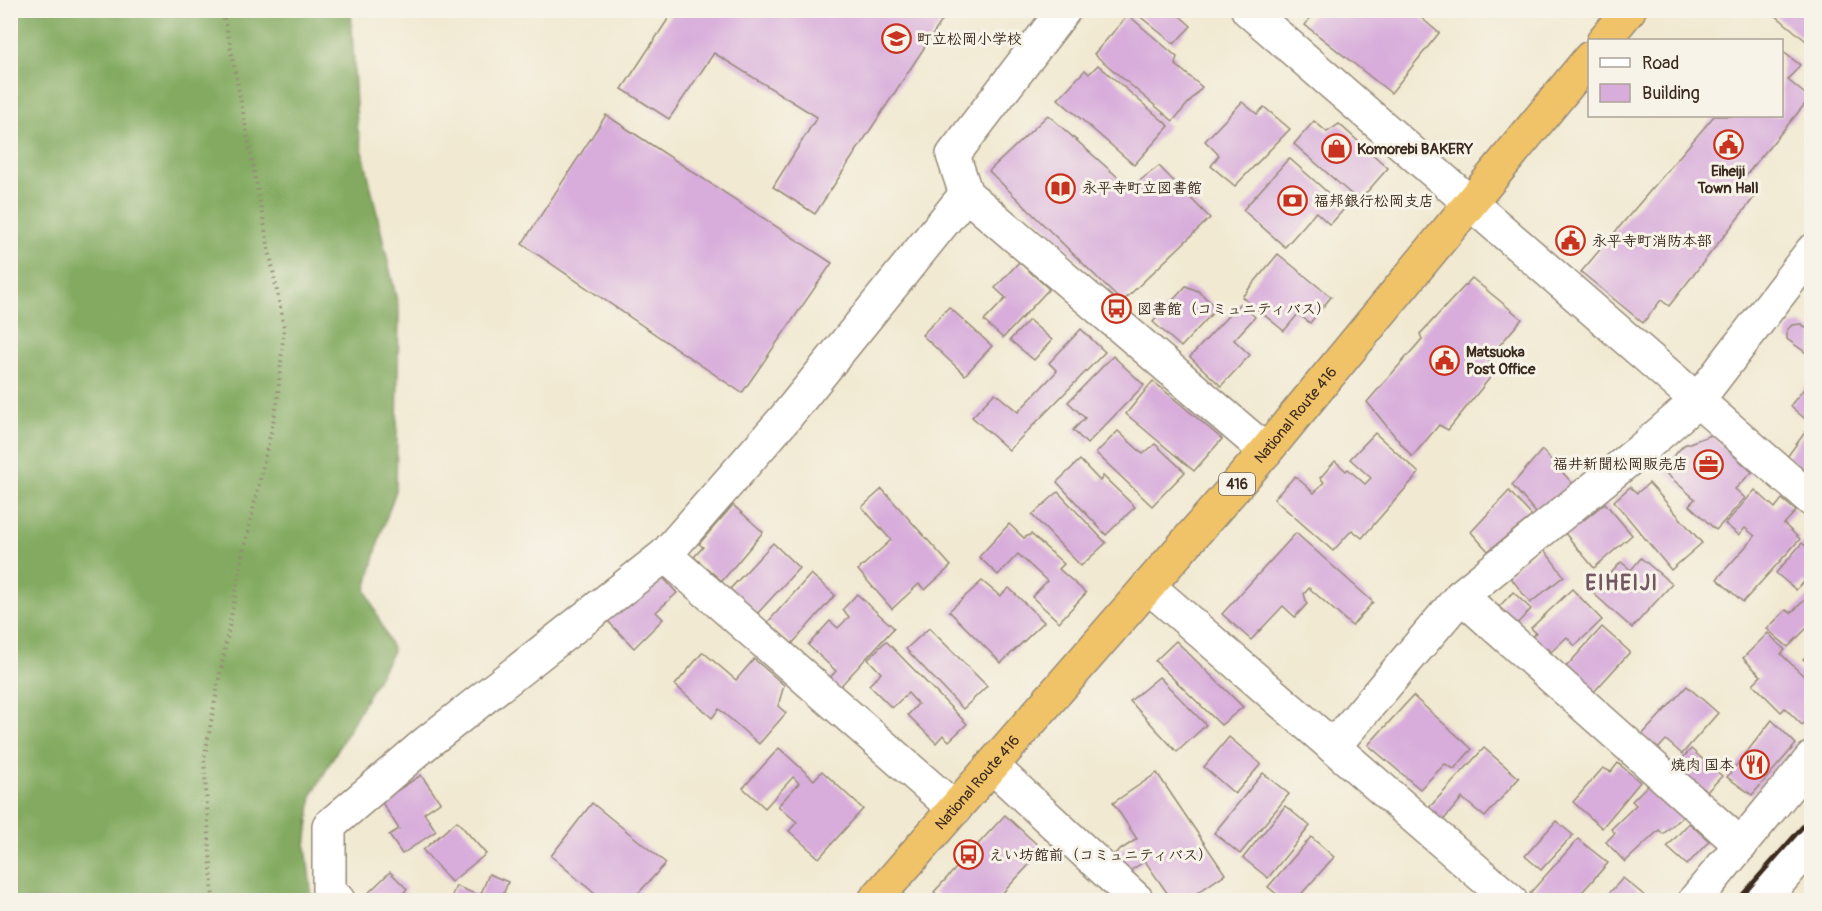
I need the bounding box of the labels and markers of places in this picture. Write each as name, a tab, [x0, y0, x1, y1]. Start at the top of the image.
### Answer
school or university icon: 町立松岡小学校	[880, 23, 912, 55]
place label: 町立松岡小学校	[917, 30, 1022, 49]
public building icon: Eiheiji Town Hall	[1712, 128, 1744, 160]
shop icon: Komorebi BAKERY	[1320, 133, 1352, 165]
place label: Komorebi BAKERY	[1357, 140, 1474, 159]
place label: Eiheiji Town Hall	[1696, 162, 1759, 198]
library icon: 永平寺町立図書館	[1045, 172, 1077, 204]
place label: 永平寺町立図書館	[1082, 179, 1202, 198]
bank icon: 福邦銀行松岡支店	[1277, 185, 1309, 217]
place label: 福邦銀行松岡支店	[1314, 192, 1434, 211]
public building icon: 永平寺町消防本部	[1555, 225, 1587, 257]
place label: 永平寺町消防本部	[1592, 232, 1712, 251]
bus stop icon: 図書館（コミュニティバス）	[1100, 293, 1132, 325]
place label: 図書館（コミュニティバス）	[1137, 300, 1331, 319]
place label: Matsuoka Post Office	[1466, 343, 1536, 379]
public building icon: Matsuoka Post Office	[1429, 345, 1461, 377]
office icon: 福井新聞松岡販売店	[1693, 448, 1725, 480]
place label: 福井新聞松岡販売店	[1553, 455, 1688, 474]
restaurant icon: 焼肉 国本	[1739, 749, 1771, 781]
place label: 焼肉 国本	[1671, 756, 1734, 775]
bus stop icon: えい坊館前（コミュニティバス）	[952, 839, 984, 871]
place label: えい坊館前（コミュニティバス）	[989, 846, 1213, 865]

